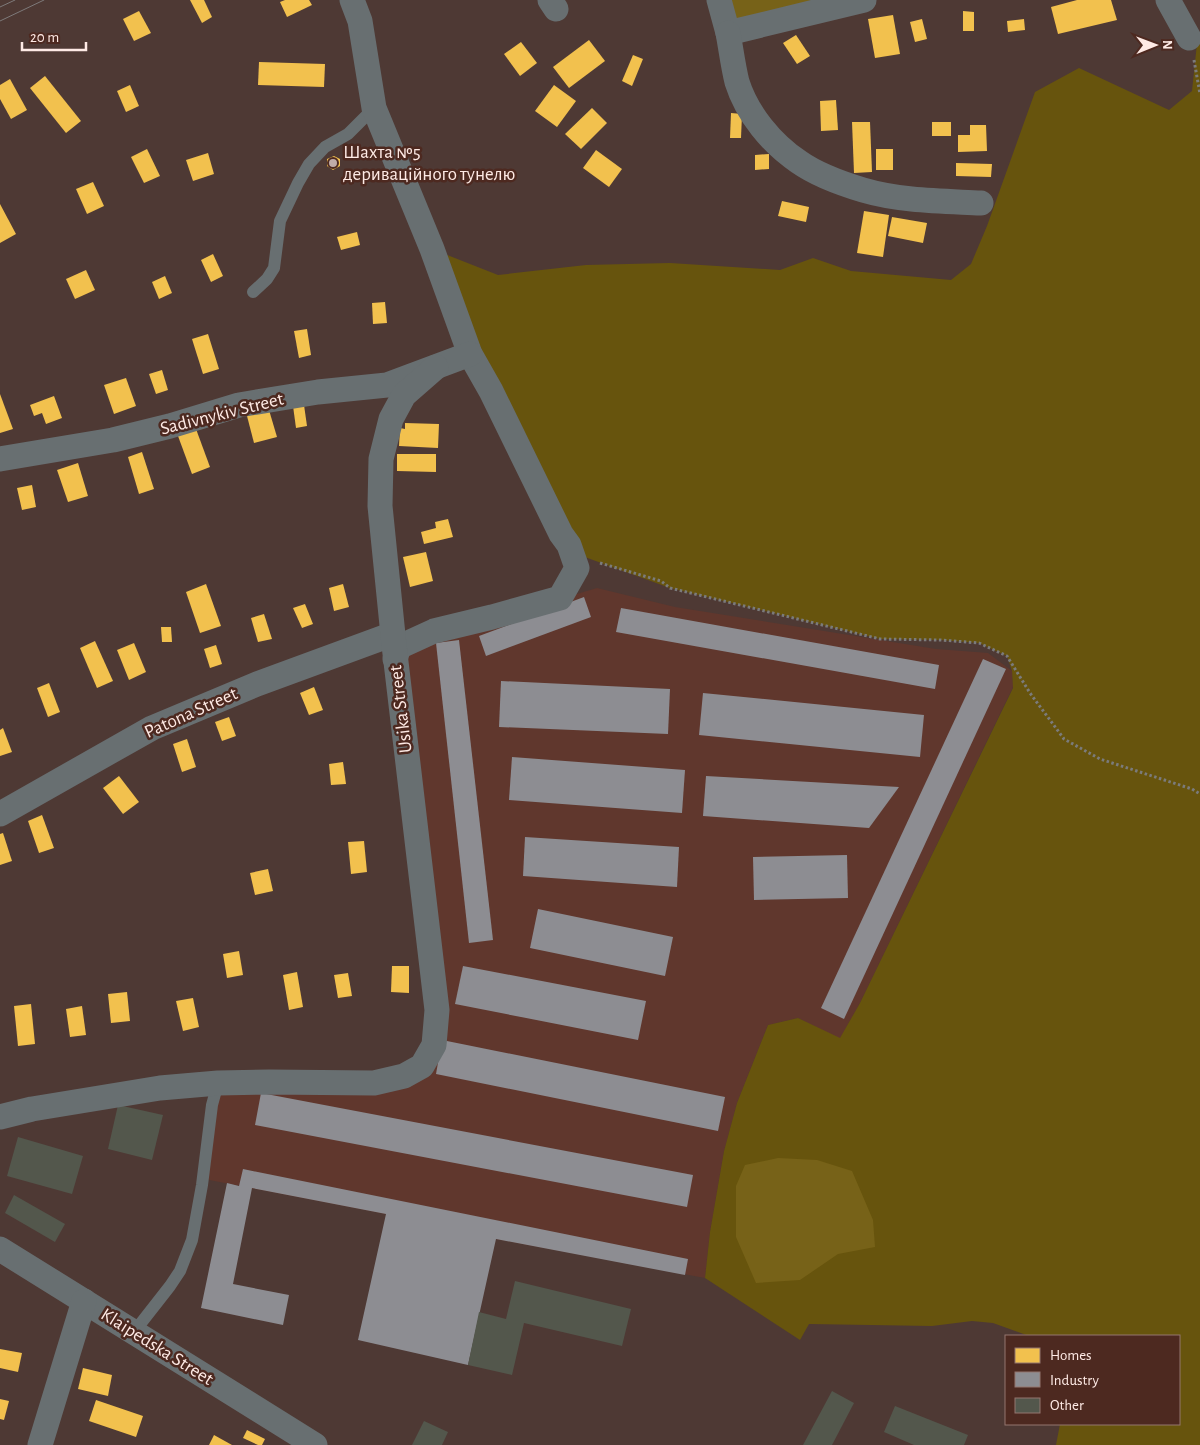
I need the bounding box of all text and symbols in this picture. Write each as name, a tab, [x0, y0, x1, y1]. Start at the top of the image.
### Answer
scale bar	[22, 20, 86, 52]
north arrow	[1130, 20, 1180, 70]
text: 20 m	[30, 30, 59, 45]
text: N	[1160, 40, 1174, 50]
place label: Шахта №5 дериваційного тунелю	[343, 143, 515, 184]
marker: Шахта №5 дериваційного тунелю	[327, 157, 339, 169]
street label: Sadivnykiv Street	[158, 389, 286, 439]
street label: Usika Street	[386, 664, 416, 754]
street label: Patona Street	[142, 684, 240, 742]
street label: Klaipedska Street	[97, 1305, 217, 1389]
legend	[1005, 1335, 1180, 1425]
text: Homes	[1050, 1348, 1092, 1363]
text: Industry	[1050, 1373, 1099, 1388]
text: Other	[1050, 1398, 1084, 1413]

